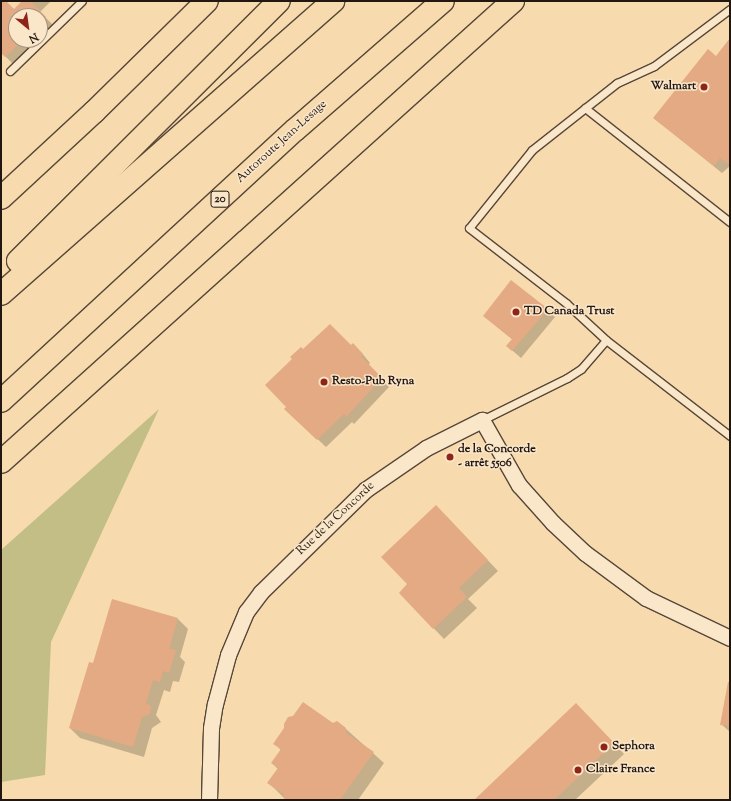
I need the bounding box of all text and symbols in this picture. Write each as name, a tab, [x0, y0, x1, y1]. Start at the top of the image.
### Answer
north arrow	[8, 8, 48, 48]
text: N	[26, 28, 41, 47]
place label: Walmart	[651, 80, 696, 94]
marker: Walmart	[699, 82, 709, 92]
street label: Autoroute Jean-Lesage	[234, 97, 330, 187]
road number: 20	[210, 190, 230, 208]
place label: TD Canada Trust	[524, 305, 614, 319]
marker: TD Canada Trust	[511, 307, 521, 317]
place label: Resto-Pub Ryna	[332, 375, 414, 389]
marker: Resto-Pub Ryna	[319, 377, 329, 387]
place label: de la Concorde - arrêt 5506	[458, 443, 536, 471]
marker: de la Concorde - arrêt 5506	[445, 452, 455, 462]
street label: Rue de la Concorde	[294, 479, 378, 559]
place label: Sephora	[612, 740, 655, 754]
marker: Sephora	[599, 742, 609, 752]
place label: Claire France	[586, 763, 655, 777]
marker: Claire France	[573, 765, 583, 775]

